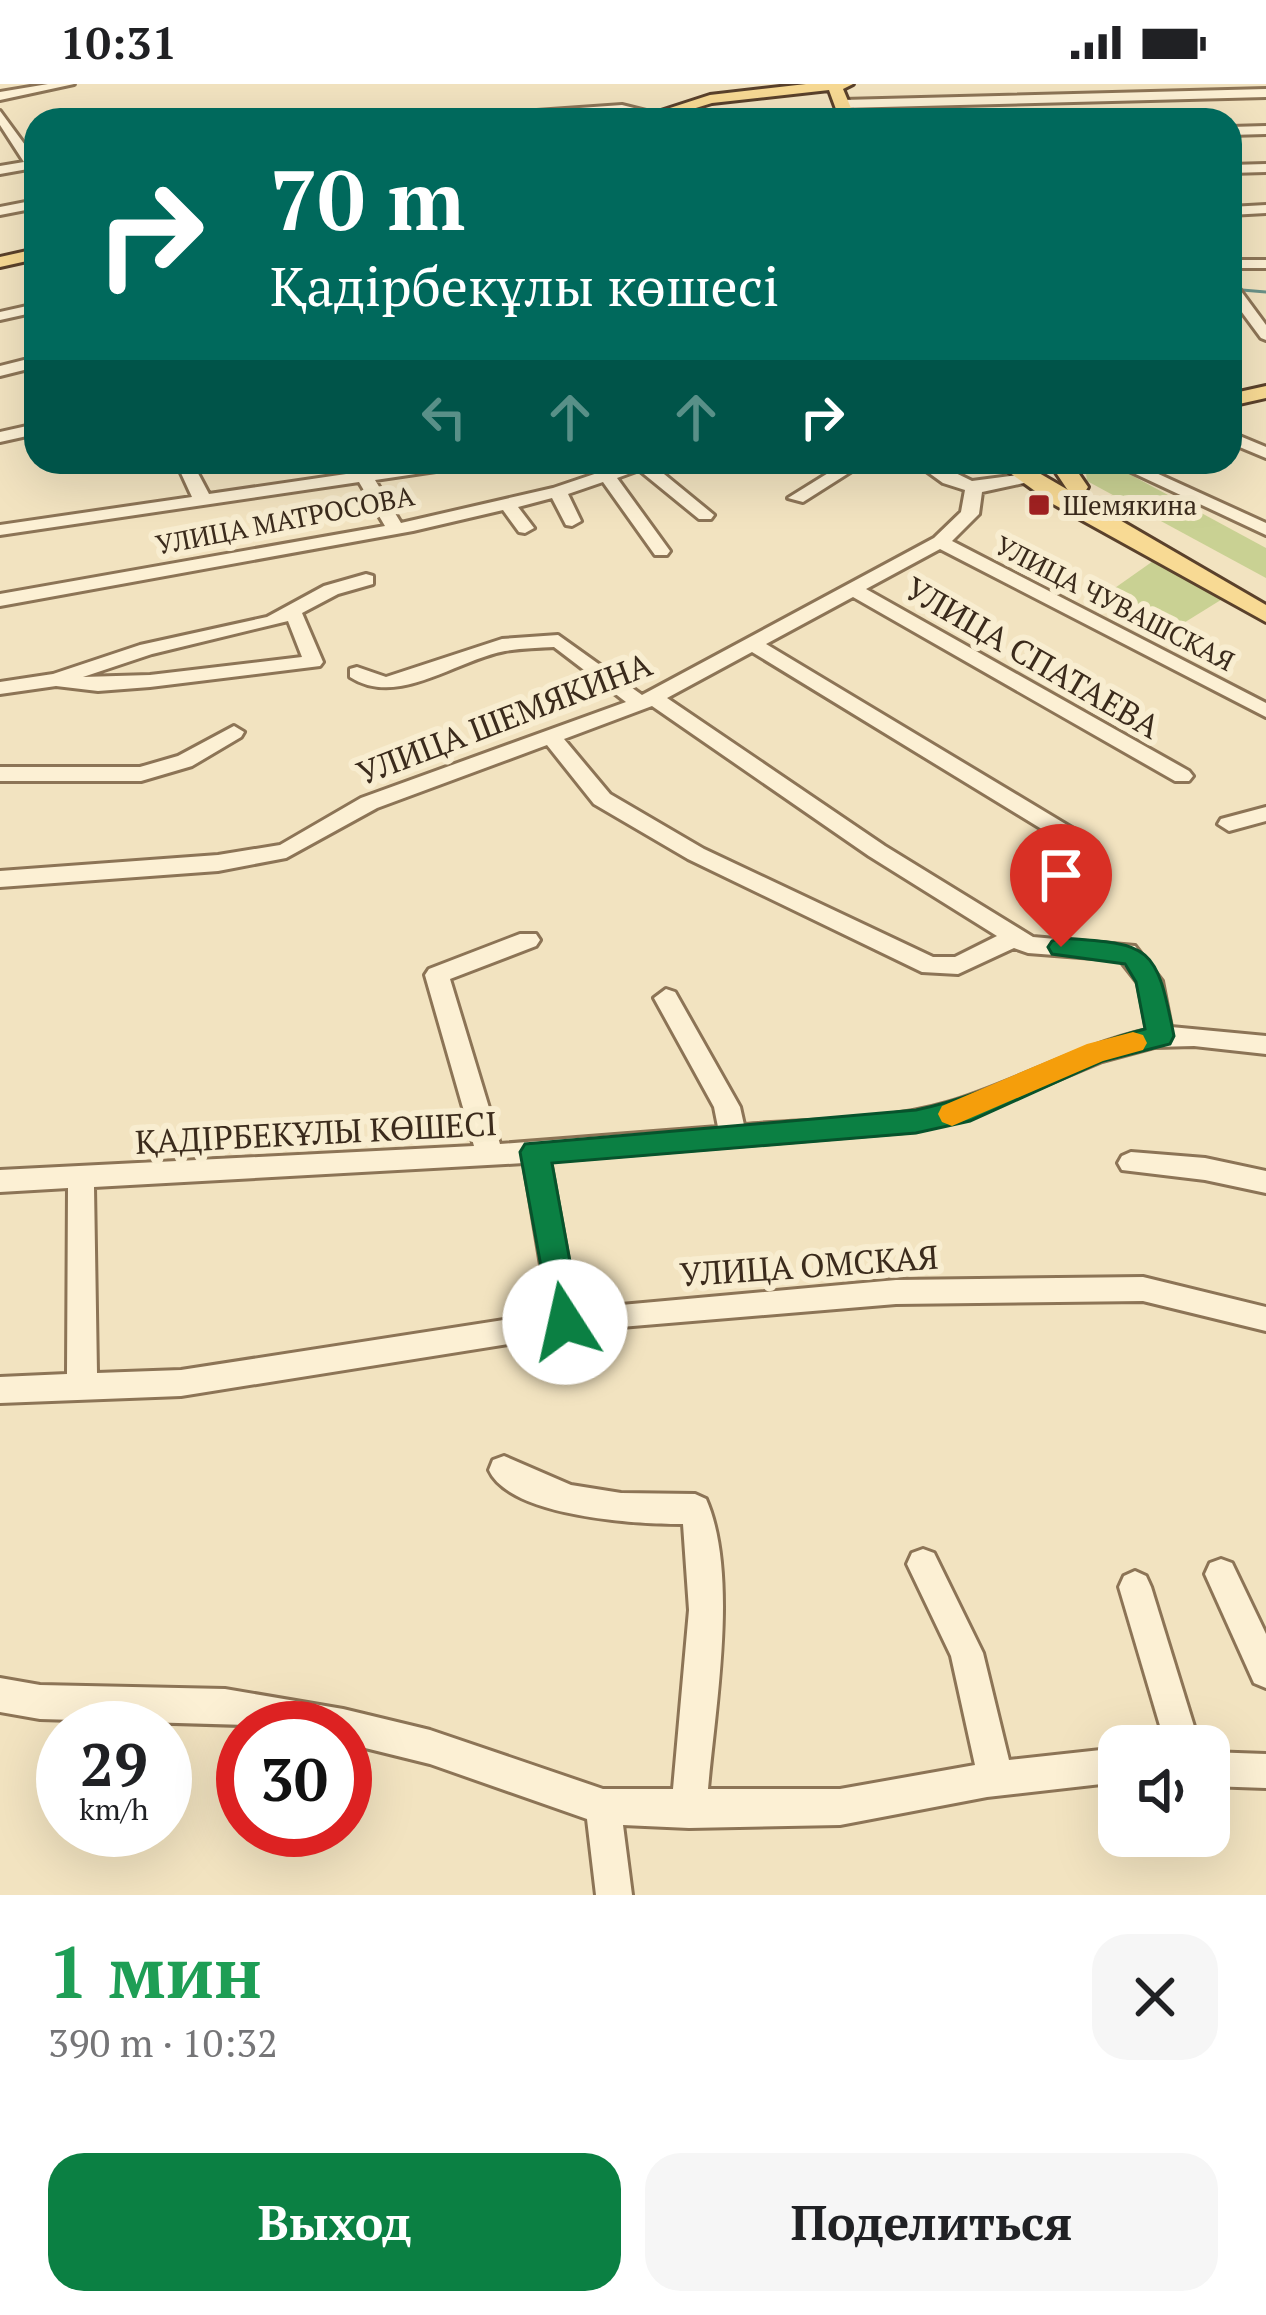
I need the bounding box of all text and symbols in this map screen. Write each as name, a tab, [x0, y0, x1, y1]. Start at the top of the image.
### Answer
text: 10:31	[60, 12, 177, 72]
text: 70 m	[270, 143, 465, 254]
icon: right	[72, 156, 228, 312]
text: Қадірбекұлы көшесі	[270, 250, 779, 321]
icon: left	[411, 384, 477, 450]
icon: ahead	[537, 384, 603, 450]
icon: ahead	[663, 384, 729, 450]
icon: right	[789, 384, 855, 450]
street label: УЛИЦА МАТРОСОВА	[153, 477, 418, 563]
place label: Шемякина	[1063, 487, 1197, 523]
marker: Шемякина	[1026, 492, 1052, 518]
street label: УЛИЦА ЧУВАШСКАЯ	[989, 527, 1241, 679]
street label: УЛИЦА СПАТАЕВА	[898, 566, 1169, 748]
street label: УЛИЦА ШЕМЯКИНА	[350, 642, 658, 794]
pin	[1010, 824, 1112, 947]
icon: arrive	[1028, 842, 1094, 908]
street label: ҚАДІРБЕКҰЛЫ КӨШЕСІ	[134, 1101, 498, 1163]
street label: УЛИЦА ОМСКАЯ	[678, 1235, 940, 1295]
position arrow	[502, 1259, 628, 1385]
speed limit sign: 30	[216, 1701, 372, 1857]
text: 29	[80, 1724, 148, 1803]
map controls	[1098, 1725, 1230, 1857]
button: sound	[1098, 1725, 1230, 1857]
text: km/h	[79, 1789, 149, 1829]
text: 1 мин	[48, 1923, 262, 2019]
button: close	[1092, 1934, 1218, 2060]
text: 390 m · 10:32	[48, 2016, 278, 2068]
button: Выход	[48, 2153, 621, 2291]
button: Поделиться	[645, 2153, 1218, 2291]

